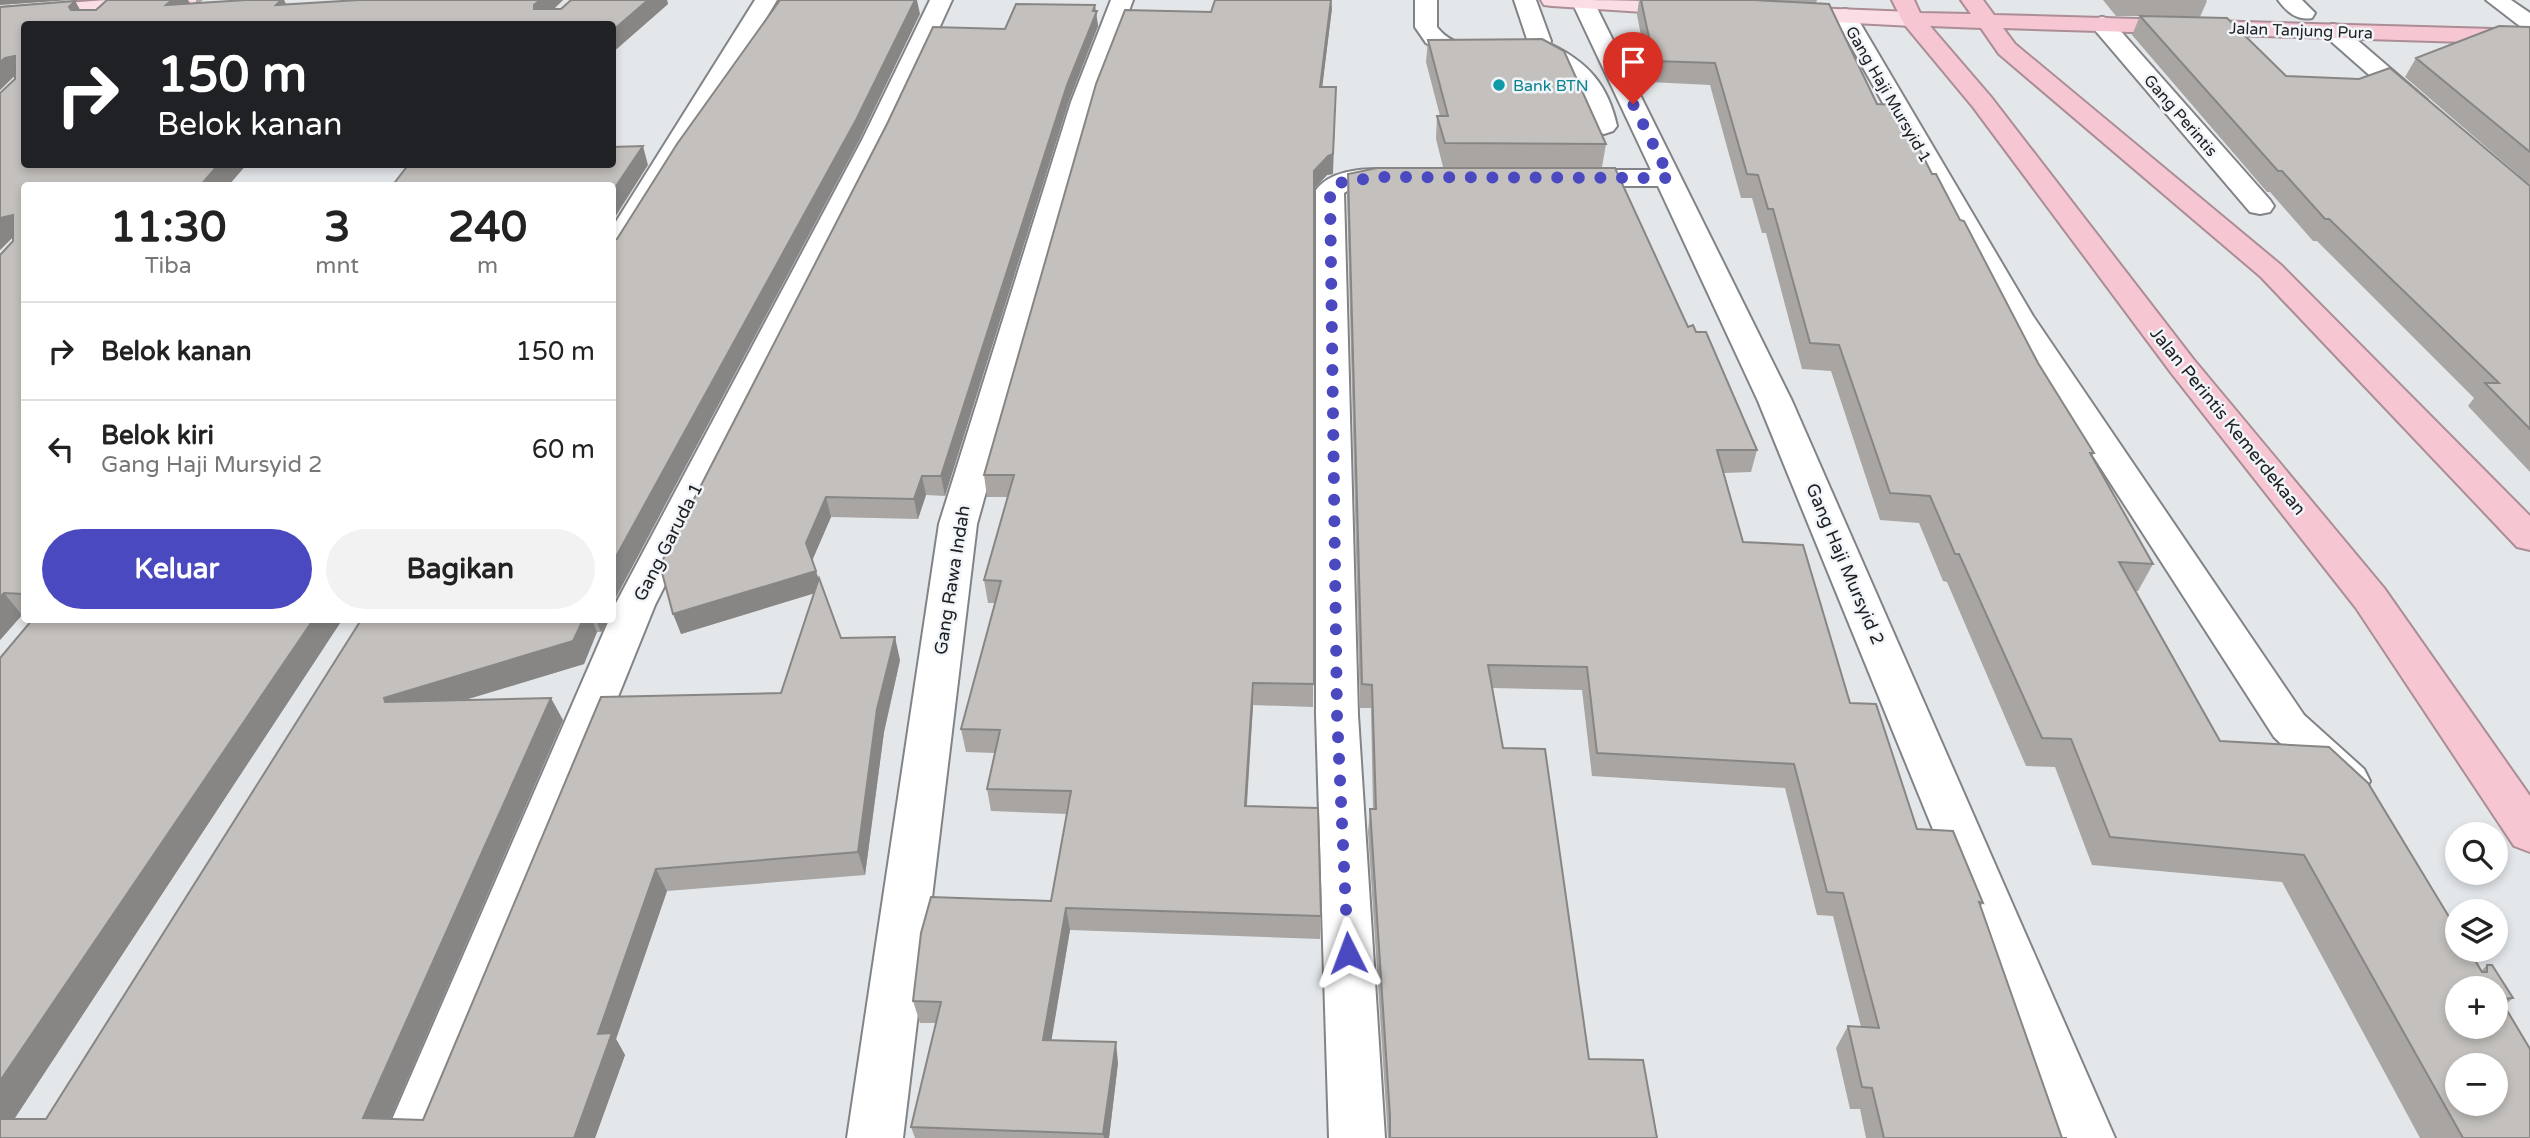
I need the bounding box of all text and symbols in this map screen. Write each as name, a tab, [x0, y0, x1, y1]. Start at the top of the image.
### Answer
street label: Jalan Tanjung Pura	[2229, 18, 2373, 44]
street label: Gang Haji Mursyid 1	[1841, 23, 1935, 166]
pin	[1603, 32, 1663, 104]
icon: arrive	[1614, 43, 1652, 81]
text: 150 m	[157, 46, 307, 105]
icon: right	[42, 49, 133, 140]
street label: Gang Perintis	[2139, 71, 2221, 161]
place label: Bank BTN	[1513, 76, 1589, 96]
marker: Bank BTN	[1491, 77, 1507, 93]
text: Belok kanan	[157, 106, 342, 144]
text: 11:30	[110, 202, 226, 253]
text: 3	[324, 202, 350, 253]
text: 240	[448, 202, 527, 253]
text: Tiba	[145, 252, 192, 280]
text: mnt	[315, 252, 359, 280]
text: m	[477, 252, 498, 280]
street label: Jalan Perintis Kemerdekaan	[2145, 323, 2311, 519]
icon: right	[42, 332, 80, 370]
text: Belok kanan	[101, 336, 252, 367]
text: 150 m	[515, 336, 595, 367]
text: Belok kiri	[101, 420, 214, 451]
icon: left	[42, 430, 80, 468]
text: 60 m	[532, 434, 595, 465]
text: Gang Haji Mursyid 2	[101, 451, 322, 479]
street label: Gang Garuda 1	[629, 479, 707, 605]
street label: Gang Haji Mursyid 2	[1801, 480, 1889, 648]
street label: Gang Rawa Indah	[929, 504, 975, 656]
button: Keluar	[42, 529, 312, 609]
button: Bagikan	[326, 529, 595, 609]
map controls	[2445, 822, 2508, 1116]
button: search	[2445, 822, 2508, 885]
button: layers	[2445, 899, 2508, 962]
position arrow	[1311, 916, 1385, 990]
button: +	[2445, 976, 2508, 1039]
button: −	[2445, 1053, 2508, 1116]

